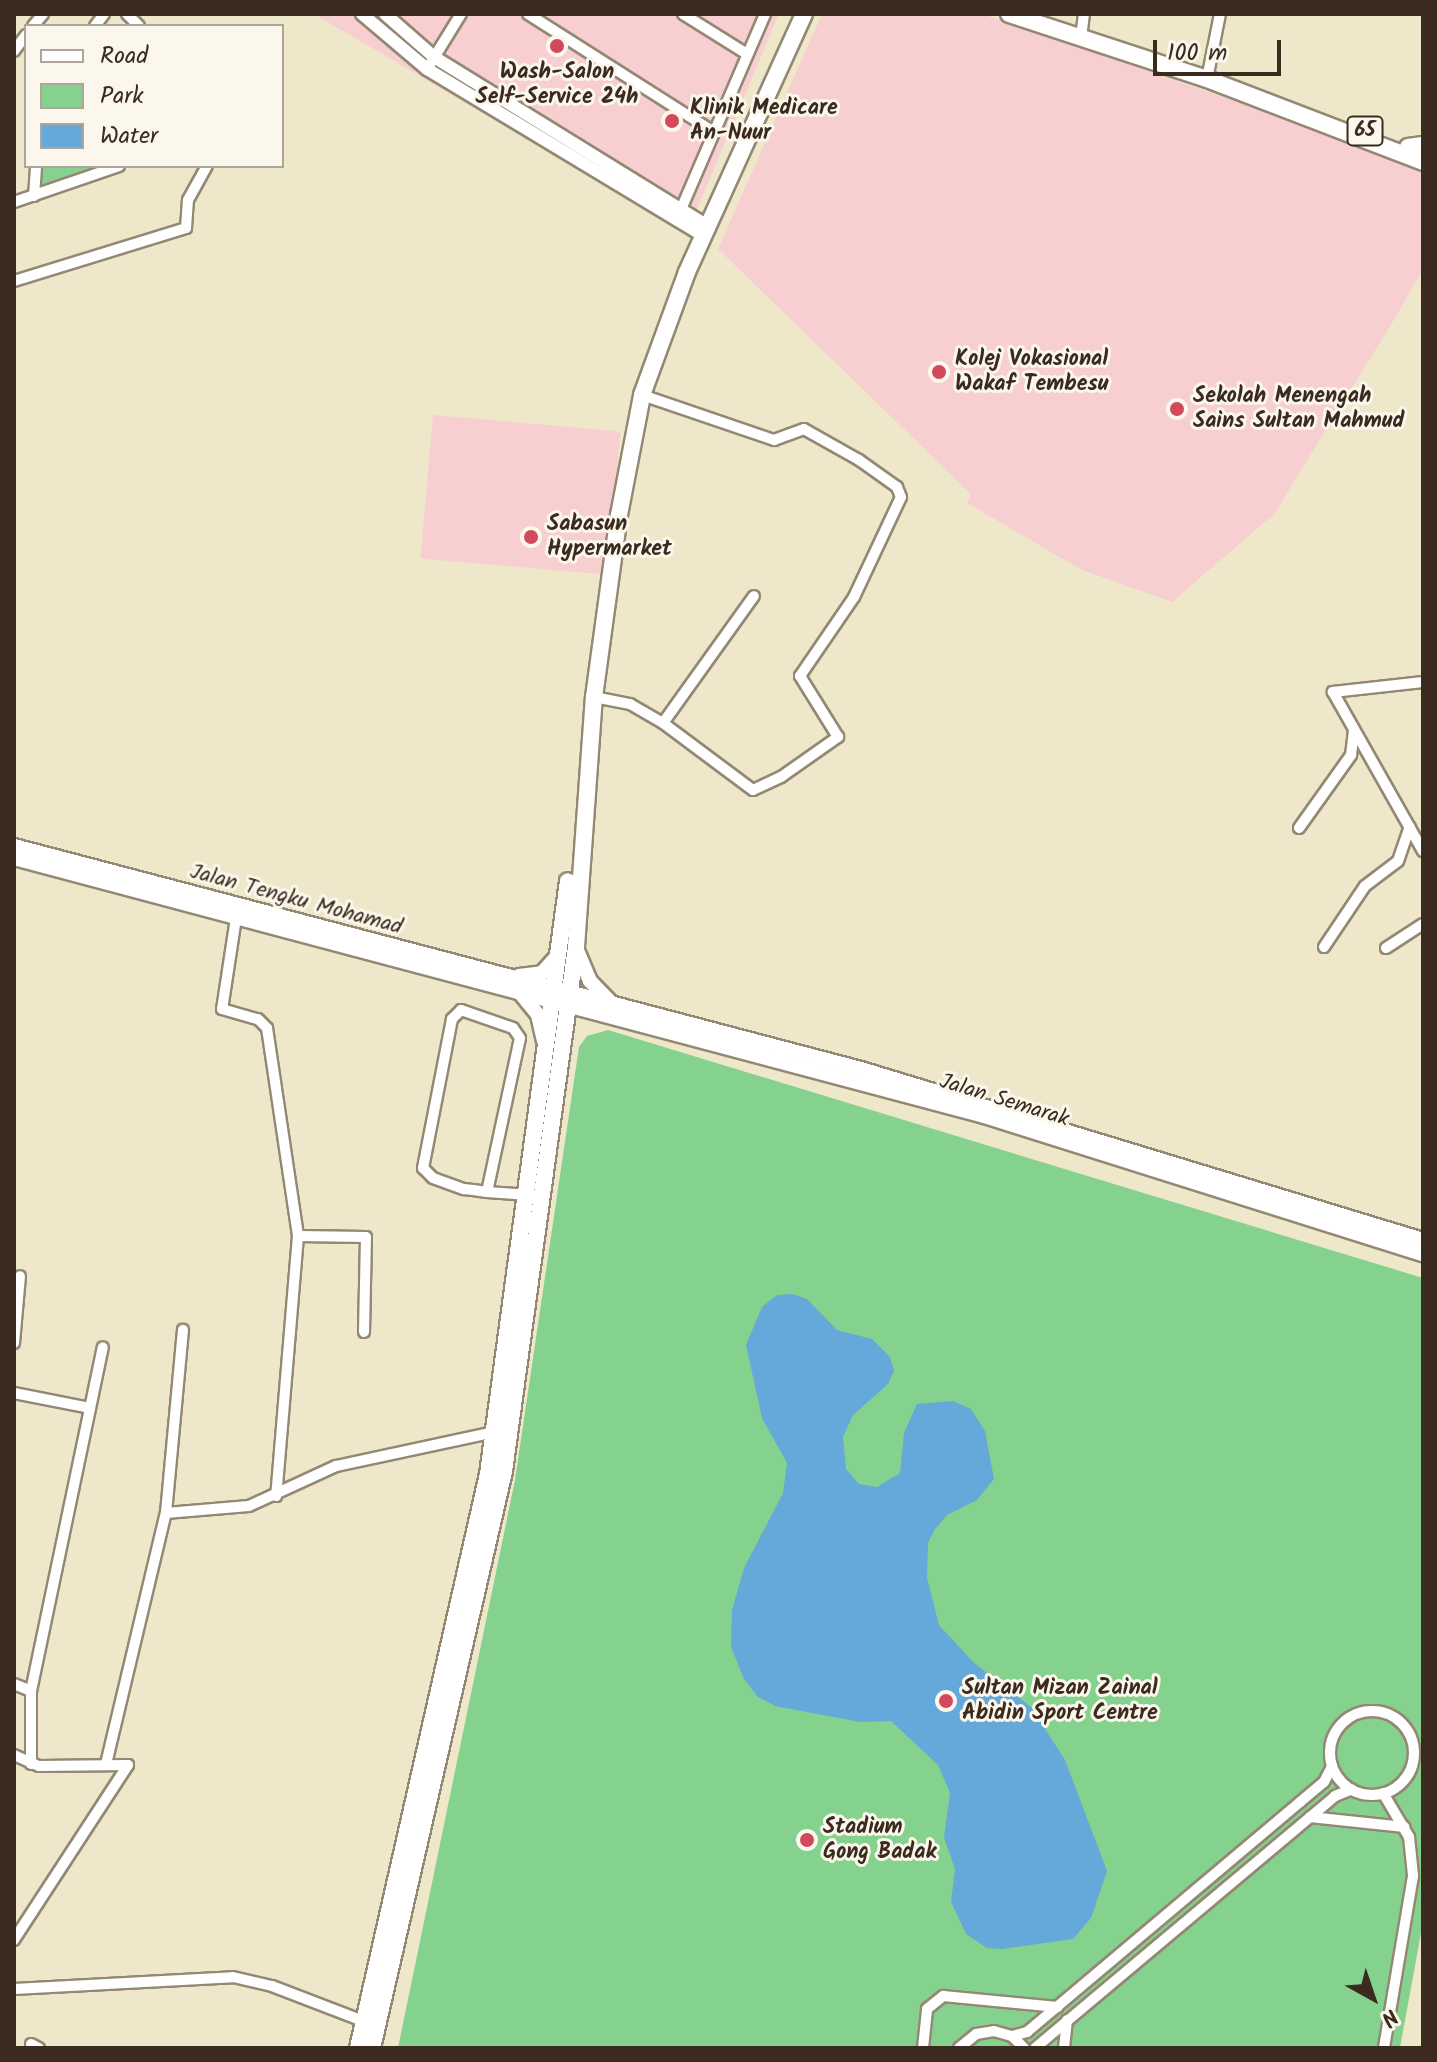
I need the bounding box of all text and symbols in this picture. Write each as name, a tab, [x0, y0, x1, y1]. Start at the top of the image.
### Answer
legend	[24, 24, 284, 168]
scale bar	[1157, 24, 1285, 74]
text: 100 m	[1167, 34, 1227, 73]
text: Road	[100, 37, 148, 76]
marker: Wash-Salon Self-Service 24h	[548, 37, 566, 55]
place label: Wash-Salon Self-Service 24h	[476, 59, 638, 110]
text: Park	[100, 77, 144, 116]
place label: Klinik Medicare An-Nuur	[690, 95, 838, 146]
marker: Klinik Medicare An-Nuur	[661, 110, 683, 132]
road number: 65	[1345, 115, 1385, 147]
text: Water	[100, 117, 158, 156]
place label: Kolej Vokasional Wakaf Tembesu	[955, 346, 1108, 398]
marker: Kolej Vokasional Wakaf Tembesu	[930, 363, 948, 381]
place label: Sekolah Menengah Sains Sultan Mahmud	[1193, 383, 1404, 434]
marker: Sekolah Menengah Sains Sultan Mahmud	[1168, 400, 1186, 418]
place label: Sabasun Hypermarket	[547, 511, 672, 562]
marker: Sabasun Hypermarket	[522, 528, 540, 546]
street label: Jalan Tengku Mohamad	[187, 859, 405, 941]
street label: Jalan Semarak	[936, 1069, 1072, 1133]
place label: Sultan Mizan Zainal Abidin Sport Centre	[962, 1675, 1158, 1726]
marker: Sultan Mizan Zainal Abidin Sport Centre	[937, 1692, 955, 1710]
place label: Stadium Gong Badak	[823, 1814, 936, 1866]
marker: Stadium Gong Badak	[798, 1831, 816, 1849]
north arrow	[1333, 1958, 1413, 2038]
text: N	[1372, 1999, 1405, 2035]

